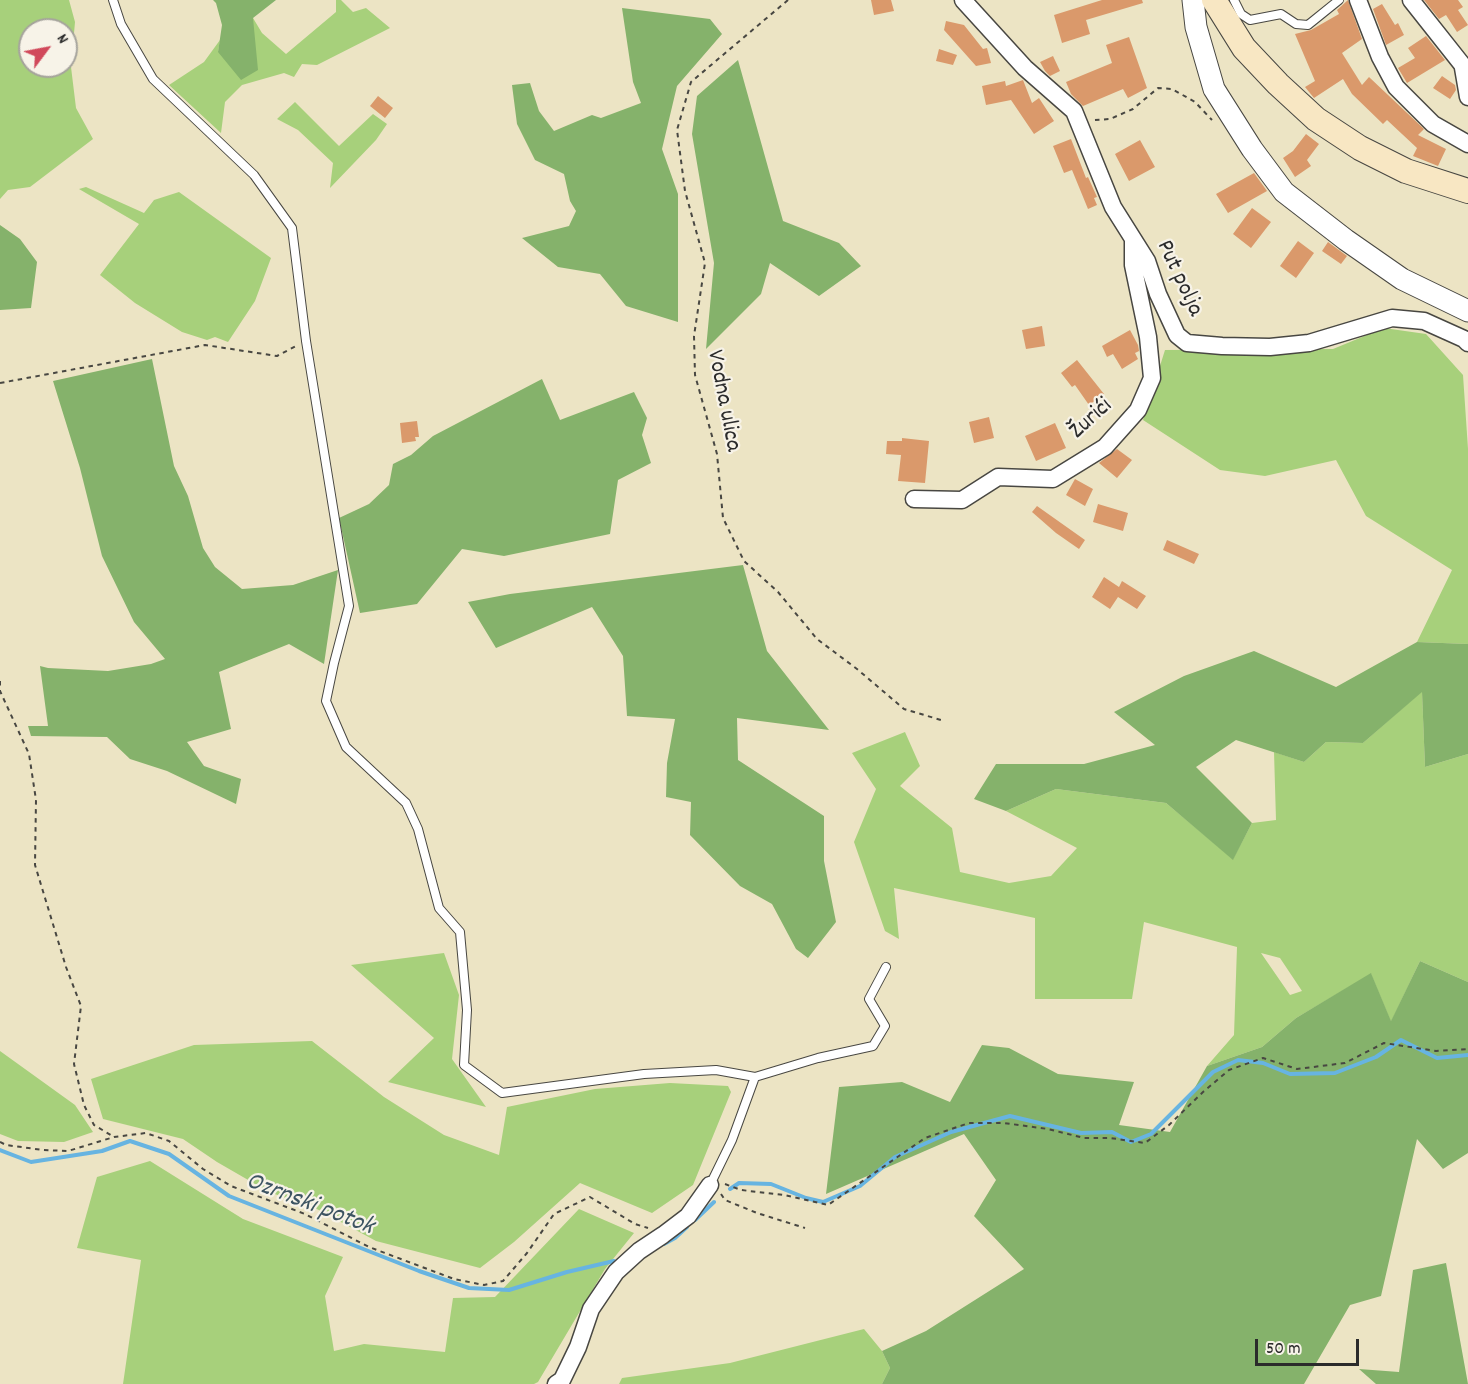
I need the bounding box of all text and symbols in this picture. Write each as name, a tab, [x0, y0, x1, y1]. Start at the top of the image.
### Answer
north arrow	[18, 18, 78, 78]
text: N	[50, 30, 74, 49]
street label: Put polja	[1148, 236, 1208, 322]
street label: Vodna ulica	[698, 348, 746, 454]
street label: Žurići	[1064, 393, 1120, 447]
water label: Ozrnski potok	[241, 1167, 377, 1245]
scale bar	[1258, 1327, 1362, 1365]
text: 50 m	[1266, 1337, 1301, 1362]

